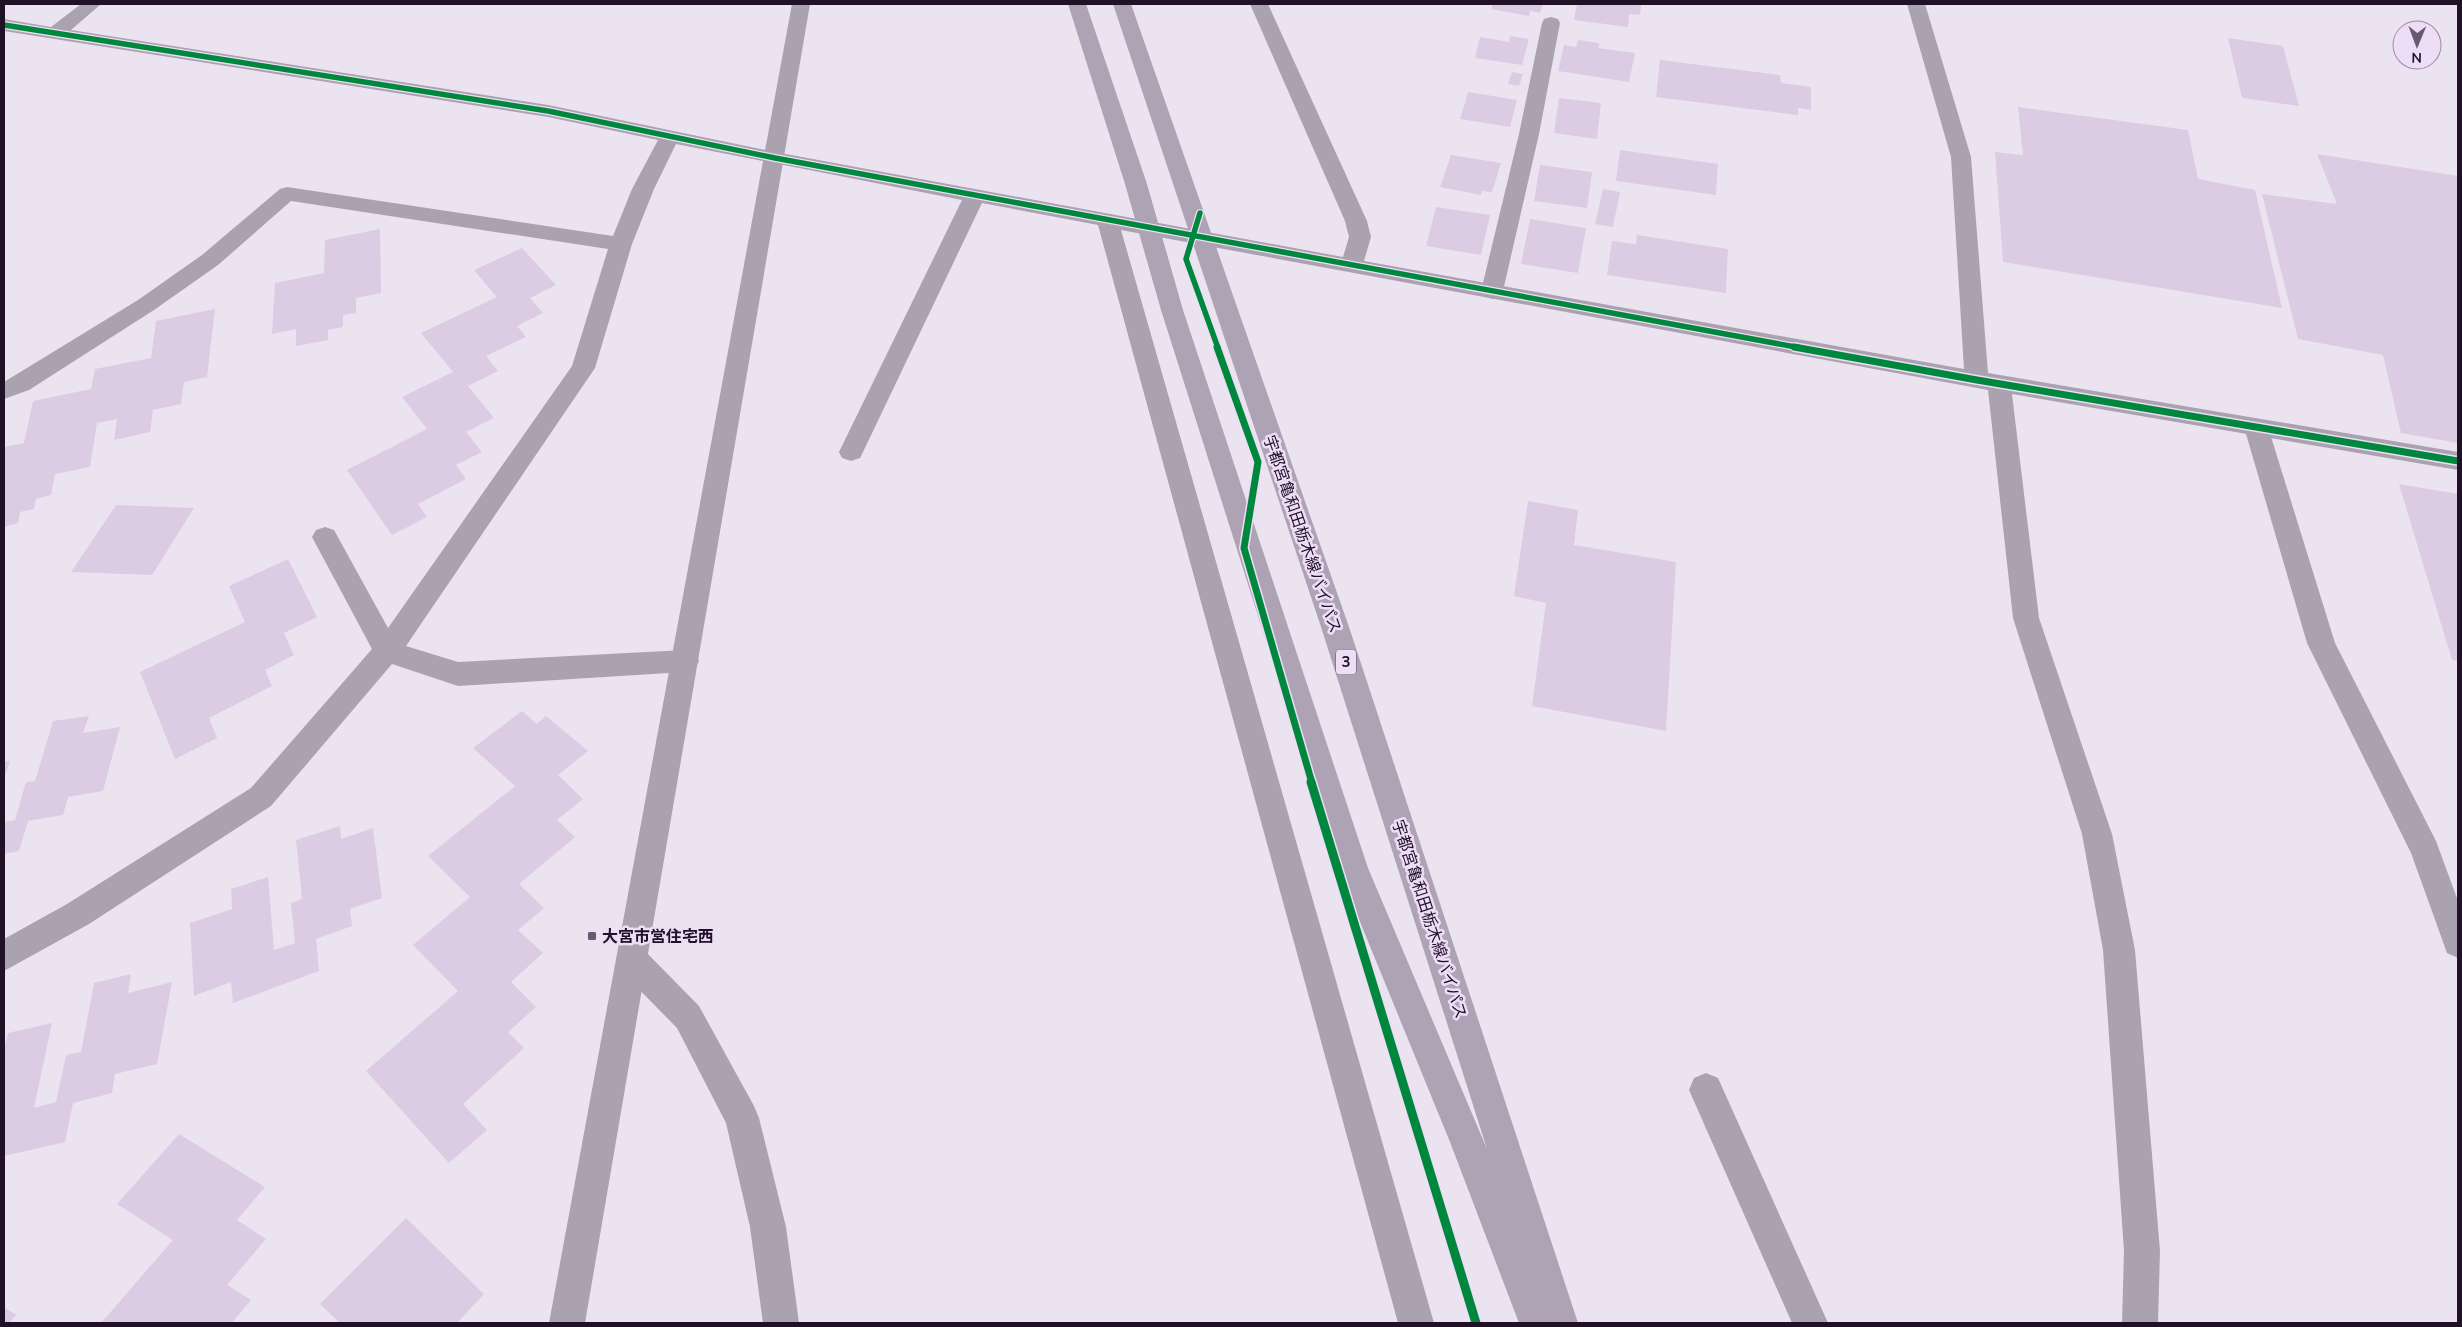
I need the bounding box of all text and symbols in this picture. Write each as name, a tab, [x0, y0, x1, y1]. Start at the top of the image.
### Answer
north arrow	[2392, 20, 2442, 70]
text: N	[2411, 48, 2422, 67]
street label: 宇都宮亀和田栃木線バイパス	[1258, 433, 1346, 636]
road number: 3	[1336, 650, 1356, 674]
street label: 宇都宮亀和田栃木線バイパス	[1386, 817, 1472, 1021]
place label: 大宮市営住宅西	[602, 926, 714, 948]
marker: 大宮市営住宅西	[586, 930, 598, 942]

